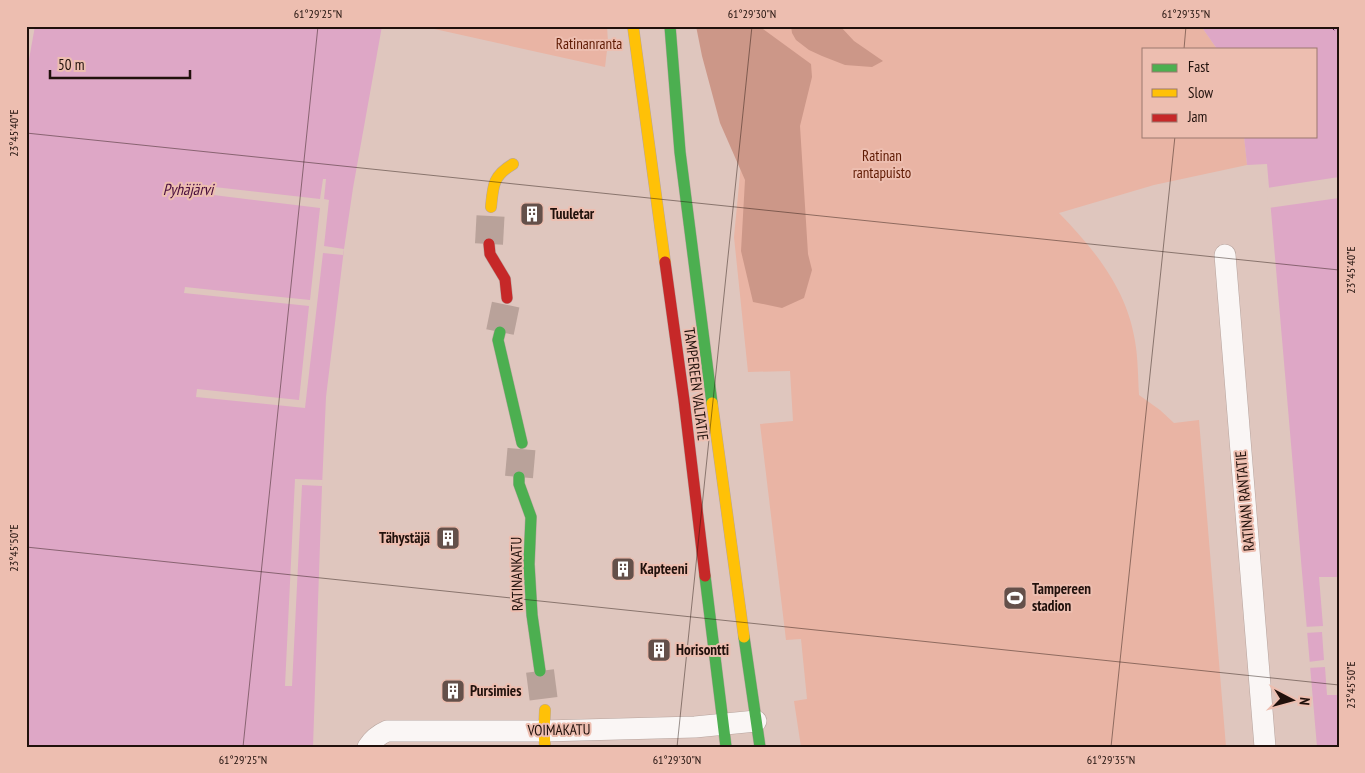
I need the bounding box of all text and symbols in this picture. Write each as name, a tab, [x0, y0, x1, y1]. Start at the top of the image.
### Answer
text: 61°29'25"N	[294, 6, 342, 21]
text: 61°29'30"N	[728, 6, 776, 21]
text: 61°29'35"N	[1162, 6, 1210, 21]
park label: Ratinanranta	[556, 34, 622, 53]
scale bar	[50, 48, 190, 80]
legend	[1142, 48, 1318, 138]
text: 50 m	[58, 55, 84, 74]
text: Fast	[1188, 57, 1209, 76]
text: Slow	[1188, 83, 1213, 102]
text: Jam	[1187, 107, 1207, 126]
text: 23°45'40"E	[6, 109, 21, 157]
park label: Ratinan rantapuisto	[853, 146, 911, 182]
water label: Pyhäjärvi	[163, 179, 216, 199]
building icon: Tuuletar	[519, 201, 545, 227]
place label: Tuuletar	[550, 204, 595, 223]
text: 23°45'40"E	[1343, 246, 1358, 294]
street label: TAMPEREEN VALTATIE	[680, 326, 713, 442]
street label: RATINAN RANTATIE	[1231, 450, 1258, 552]
text: 23°45'50"E	[6, 524, 21, 572]
building icon: Tähystäjä	[435, 525, 461, 551]
place label: Tähystäjä	[379, 528, 430, 547]
street label: RATINANKATU	[506, 537, 527, 611]
building icon: Kapteeni	[610, 556, 636, 582]
place label: Kapteeni	[640, 559, 688, 578]
place label: Tampereen stadion	[1032, 579, 1091, 615]
sports icon: Tampereen stadion	[1002, 585, 1028, 611]
building icon: Horisontti	[646, 637, 672, 663]
place label: Horisontti	[676, 640, 729, 659]
text: 23°45'50"E	[1343, 661, 1358, 709]
north arrow	[1268, 676, 1318, 726]
building icon: Pursimies	[440, 678, 466, 704]
place label: Pursimies	[470, 681, 522, 700]
text: N	[1296, 697, 1314, 706]
street label: VOIMAKATU	[526, 719, 591, 740]
text: 61°29'25"N	[219, 752, 267, 767]
text: 61°29'30"N	[653, 752, 701, 767]
text: 61°29'35"N	[1087, 752, 1135, 767]

